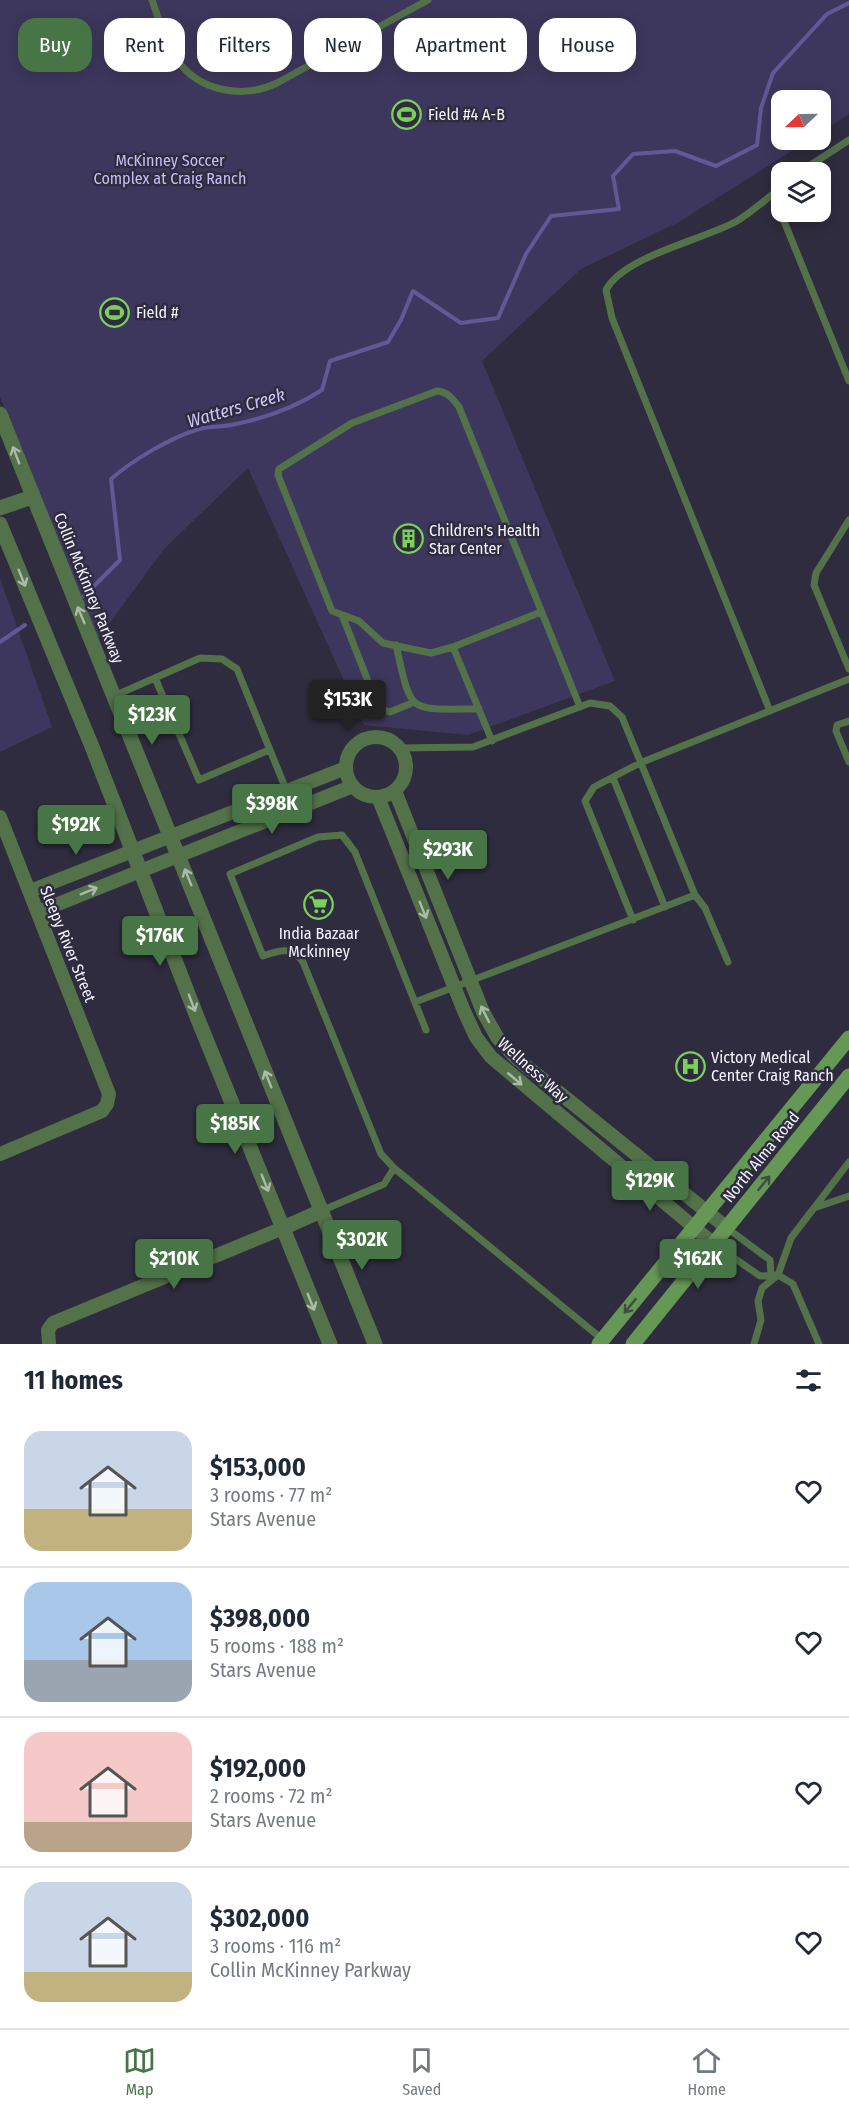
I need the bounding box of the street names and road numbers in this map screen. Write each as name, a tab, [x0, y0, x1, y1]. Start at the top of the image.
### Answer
street label: Collin McKinney Parkway	[50, 510, 128, 667]
street label: Sleepy River Street	[36, 883, 100, 1006]
street label: Wellness Way	[494, 1033, 573, 1107]
street label: North Alma Road	[719, 1108, 803, 1206]

